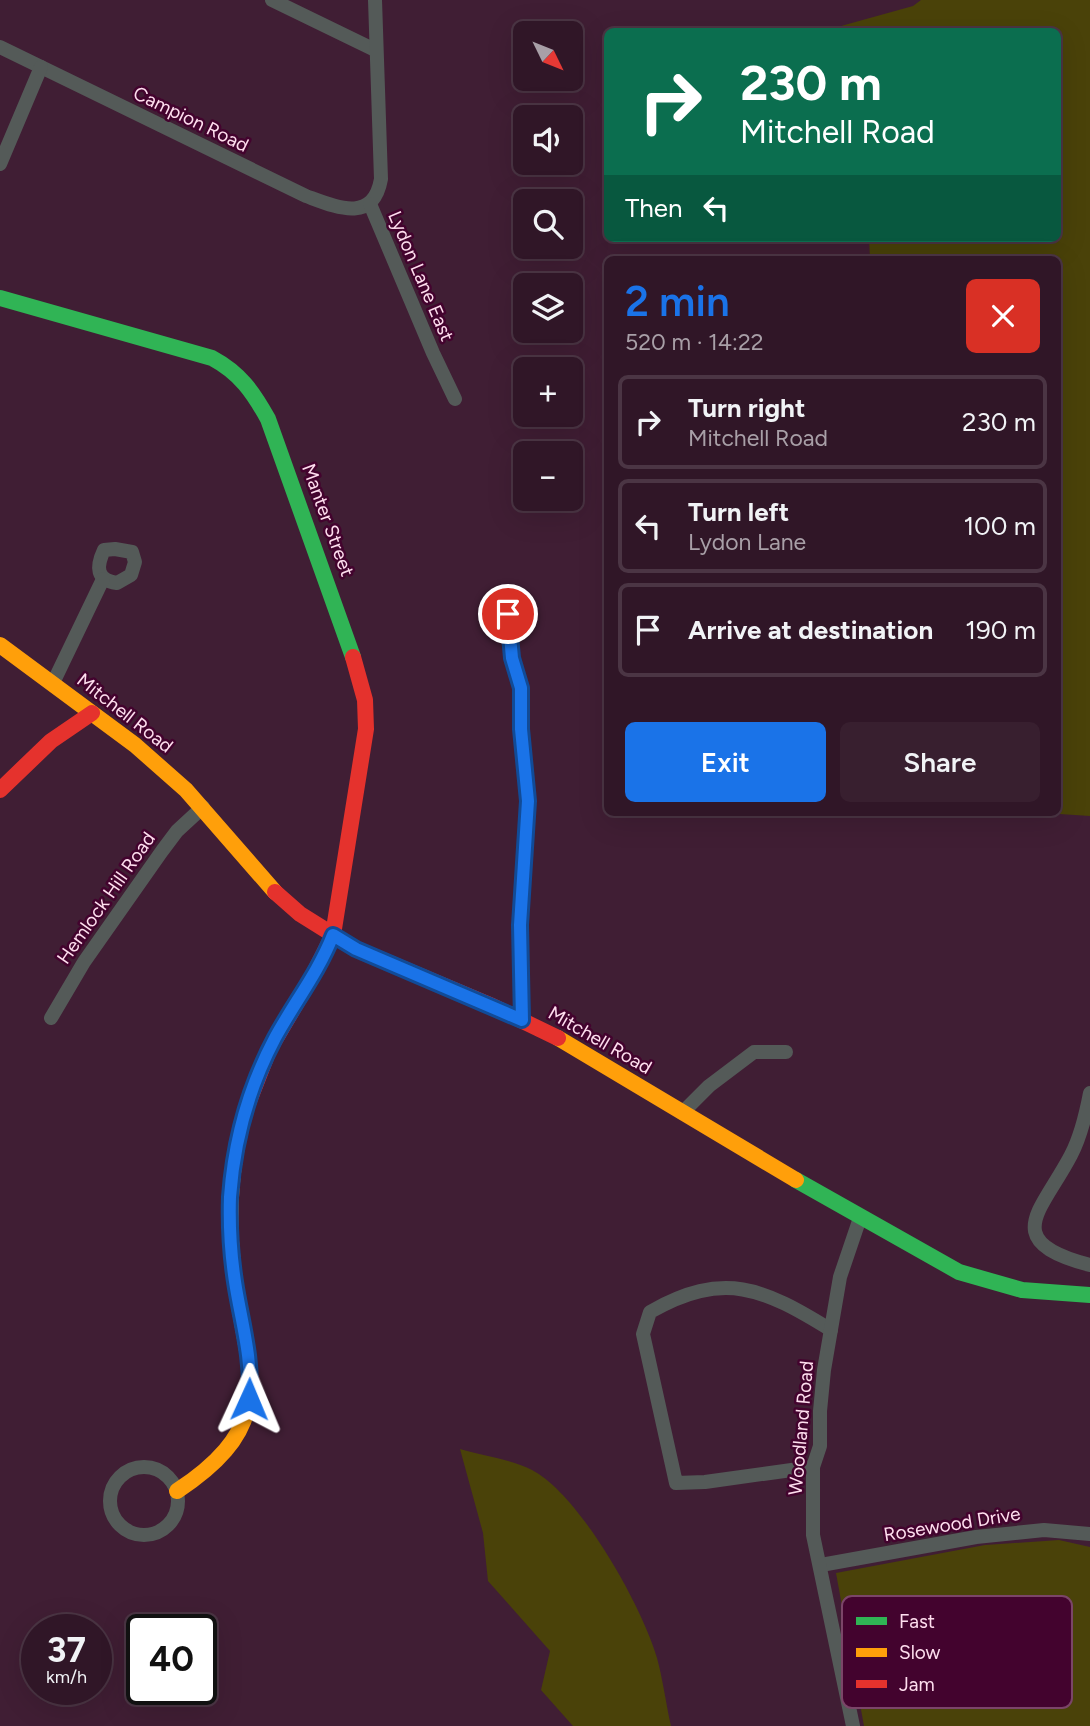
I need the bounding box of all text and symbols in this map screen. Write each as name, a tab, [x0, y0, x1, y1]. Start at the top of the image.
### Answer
north arrow	[513, 21, 583, 91]
map controls	[513, 21, 583, 511]
text: 230 m	[740, 53, 882, 112]
icon: right	[625, 56, 716, 147]
street label: Campion Road	[130, 81, 252, 157]
button: sound	[513, 105, 583, 175]
text: Mitchell Road	[740, 113, 935, 151]
button: search	[513, 189, 583, 259]
icon: left	[697, 189, 735, 227]
text: Then	[625, 192, 683, 224]
street label: Lydon Lane East	[383, 207, 459, 345]
button: layers	[513, 273, 583, 343]
text: 2 min	[625, 276, 730, 327]
button: close	[966, 279, 1040, 353]
text: 520 m · 14:22	[625, 328, 764, 356]
button: +	[513, 357, 583, 427]
text: Turn right	[688, 392, 805, 424]
icon: right	[629, 403, 667, 441]
text: 230 m	[962, 406, 1036, 438]
text: Mitchell Road	[688, 424, 828, 452]
button: −	[513, 441, 583, 511]
street label: Manter Street	[297, 461, 359, 579]
text: Turn left	[688, 496, 789, 528]
icon: left	[629, 507, 667, 545]
text: 100 m	[963, 510, 1036, 542]
text: Lydon Lane	[688, 528, 806, 556]
pin	[478, 584, 538, 644]
icon: arrive	[489, 595, 527, 633]
icon: arrive	[629, 611, 667, 649]
text: Arrive at destination	[688, 614, 933, 646]
text: 190 m	[965, 614, 1036, 646]
street label: Mitchell Road	[72, 668, 178, 758]
button: Exit	[625, 722, 826, 802]
button: Share	[840, 722, 1040, 802]
street label: Hemlock Hill Road	[52, 828, 160, 968]
street label: Mitchell Road	[544, 1001, 656, 1079]
street label: Woodland Road	[784, 1360, 818, 1496]
position arrow	[212, 1362, 286, 1436]
street label: Rosewood Drive	[882, 1502, 1022, 1546]
legend	[842, 1596, 1072, 1708]
text: Fast	[899, 1610, 935, 1633]
speed limit sign: 40	[126, 1614, 217, 1705]
text: 37	[47, 1629, 86, 1671]
text: Slow	[899, 1641, 941, 1664]
text: km/h	[46, 1666, 87, 1688]
text: Jam	[899, 1673, 935, 1696]

